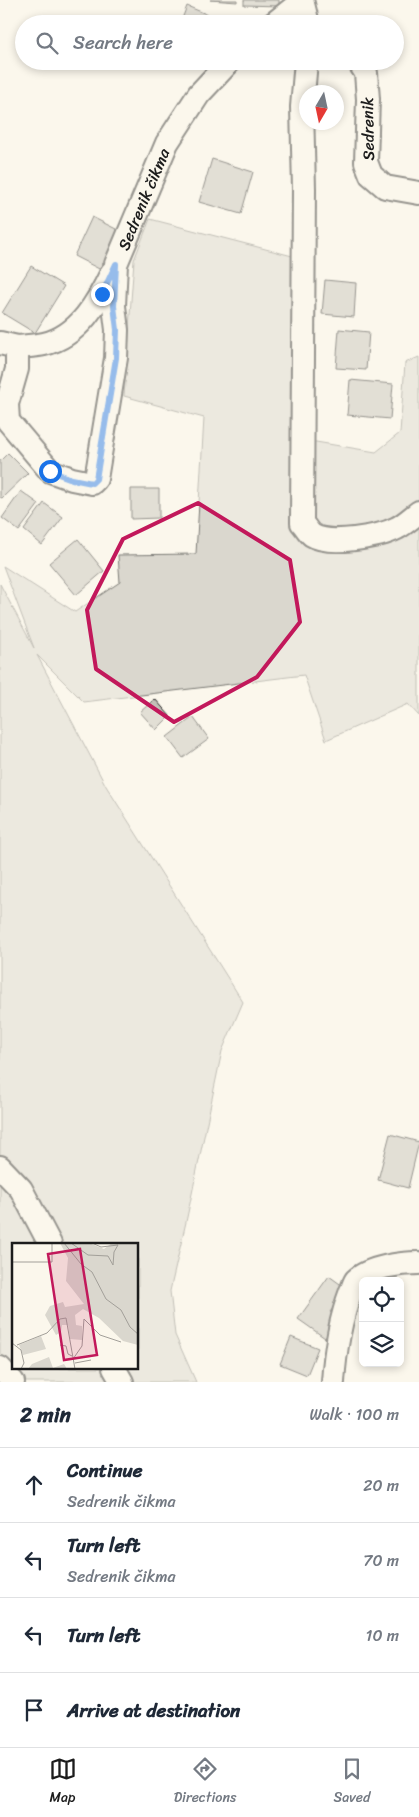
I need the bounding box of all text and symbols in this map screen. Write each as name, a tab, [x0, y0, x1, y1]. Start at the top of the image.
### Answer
search box	[15, 15, 404, 70]
text: Search here	[73, 26, 173, 59]
icon: search	[33, 29, 61, 57]
north arrow	[299, 85, 344, 130]
street label: Sedrenik	[353, 97, 383, 161]
street label: Sedrenik čikma	[109, 143, 178, 255]
route end	[91, 283, 114, 306]
route start	[39, 460, 62, 483]
inset map	[12, 1243, 139, 1370]
map controls	[359, 1277, 404, 1367]
button: locate	[359, 1277, 404, 1322]
button: layers	[359, 1322, 404, 1367]
text: 2 min	[20, 1396, 71, 1434]
text: Walk · 100 m	[309, 1400, 399, 1429]
text: Continue	[67, 1454, 143, 1487]
icon: ahead	[20, 1471, 48, 1499]
text: 20 m	[363, 1471, 399, 1500]
text: Sedrenik čikma	[67, 1487, 175, 1516]
text: Turn left	[67, 1529, 140, 1562]
icon: left	[20, 1546, 48, 1574]
text: 70 m	[363, 1546, 399, 1575]
text: Sedrenik čikma	[67, 1562, 175, 1591]
text: Turn left	[67, 1619, 140, 1652]
icon: left	[20, 1621, 48, 1649]
text: 10 m	[366, 1621, 399, 1650]
text: Arrive at destination	[67, 1694, 240, 1727]
icon: arrive	[20, 1696, 48, 1724]
tab: Map	[49, 1755, 77, 1810]
tab: Directions	[174, 1755, 236, 1810]
tab: Saved	[334, 1755, 370, 1810]

